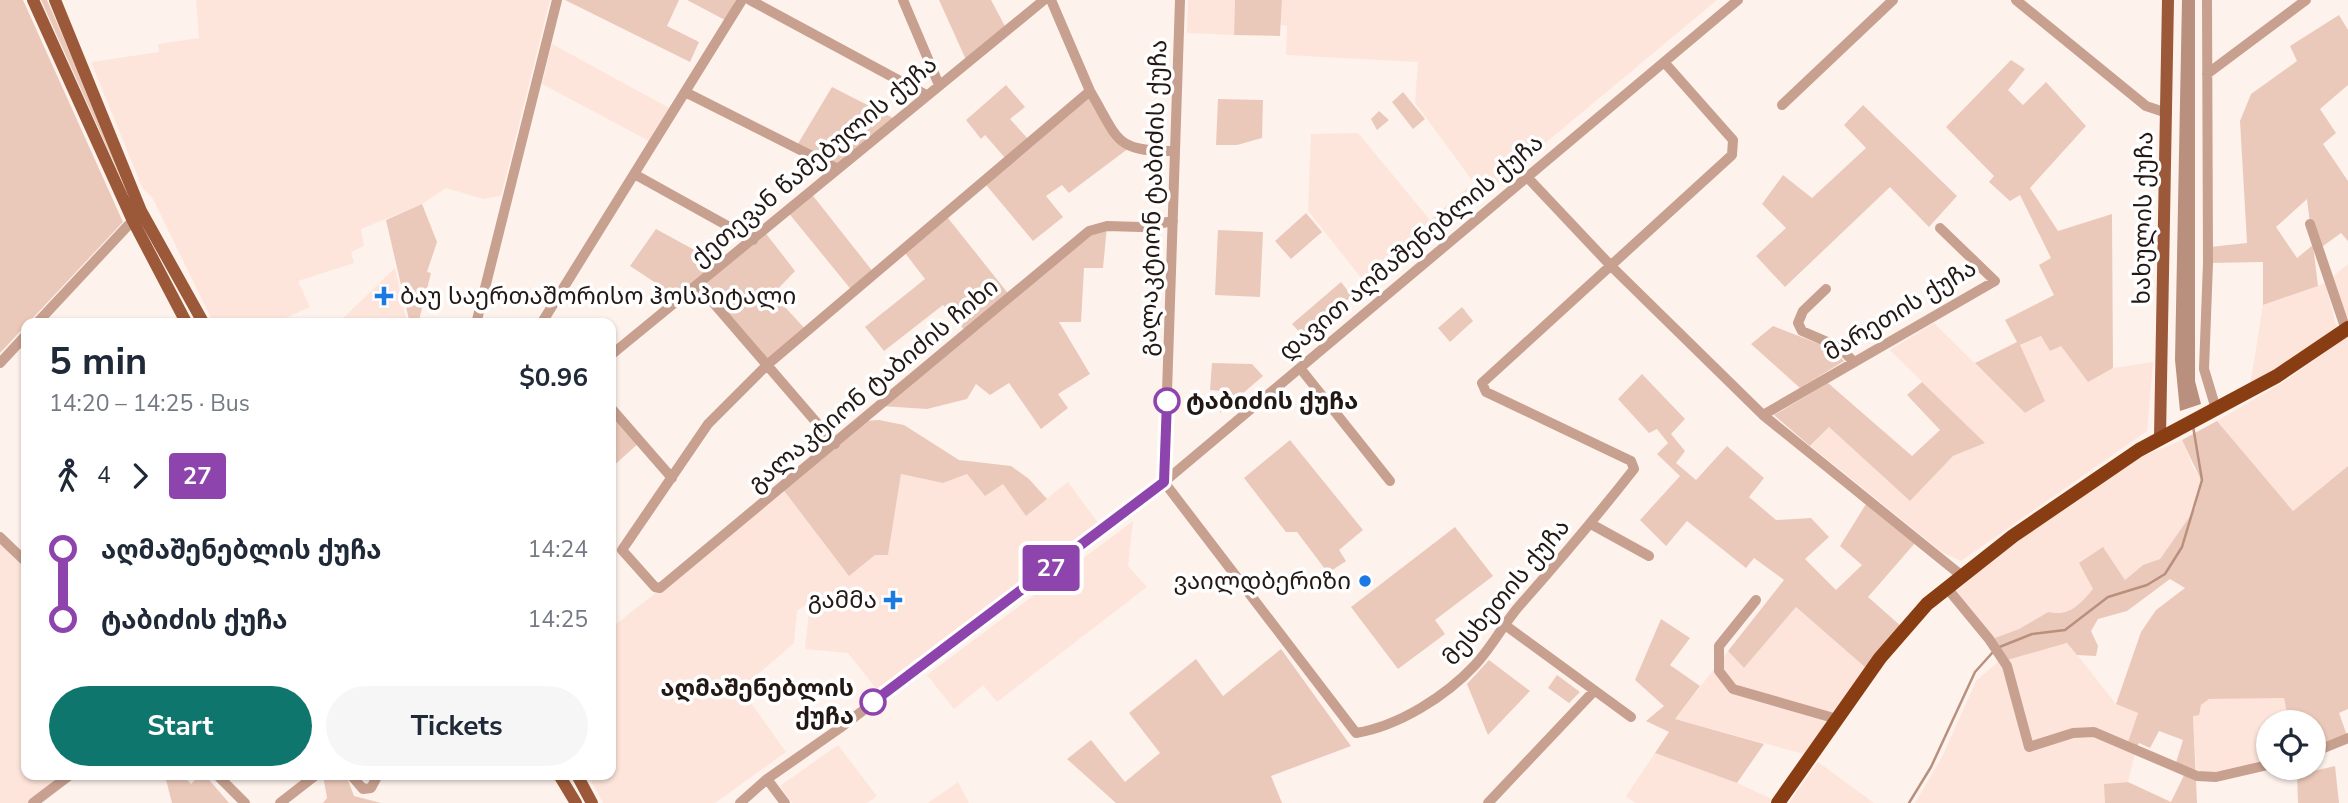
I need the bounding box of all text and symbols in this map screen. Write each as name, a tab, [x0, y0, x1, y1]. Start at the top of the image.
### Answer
street label: გალაკტიონ ტაბიძის ქუჩა	[1131, 39, 1175, 357]
street label: ქეთევან წამებულის ქუჩა	[684, 49, 944, 273]
street label: დავით აღმაშენებლის ქუჩა	[1272, 127, 1550, 367]
street label: ხახულის ქუჩა	[2125, 131, 2161, 305]
street label: მარეთის ქუჩა	[1818, 252, 1982, 368]
street label: გალაკტიონ ტაბიძის ჩიხი	[741, 271, 1005, 499]
place label: ბაუ საერთაშორისო ჰოსპიტალი	[400, 280, 796, 312]
marker: ბაუ საერთაშორისო ჰოსპიტალი	[374, 286, 394, 306]
text: 5 min	[49, 336, 147, 387]
text: $0.96	[519, 360, 588, 395]
place label: ტაბიძის ქუჩა	[1186, 385, 1358, 417]
text: 14:20 – 14:25 · Bus	[49, 388, 250, 419]
marker: ტაბიძის ქუჩა	[1154, 388, 1180, 414]
icon: walk	[49, 457, 87, 495]
icon: forward	[121, 457, 159, 495]
text: 4	[97, 460, 111, 491]
text: 27	[183, 460, 212, 492]
street label: მესხეთის ქუჩა	[1435, 512, 1577, 672]
text: აღმაშენებლის ქუჩა	[101, 533, 381, 568]
text: 14:24	[528, 534, 588, 565]
line badge: 27	[1020, 545, 1082, 591]
text: 27	[1037, 552, 1065, 584]
place label: ვაილდბერიზი	[1173, 565, 1351, 597]
marker: ვაილდბერიზი	[1357, 573, 1373, 589]
place label: გამმა	[808, 584, 877, 616]
marker: გამმა	[883, 590, 903, 610]
text: ტაბიძის ქუჩა	[101, 603, 288, 638]
text: 14:25	[528, 604, 588, 635]
place label: აღმაშენებლის ქუჩა	[660, 672, 854, 732]
button: Start	[49, 686, 312, 766]
button: Tickets	[326, 686, 588, 766]
marker: აღმაშენებლის ქუჩა	[860, 689, 886, 715]
map controls	[2256, 710, 2326, 780]
button: locate	[2256, 710, 2326, 780]

